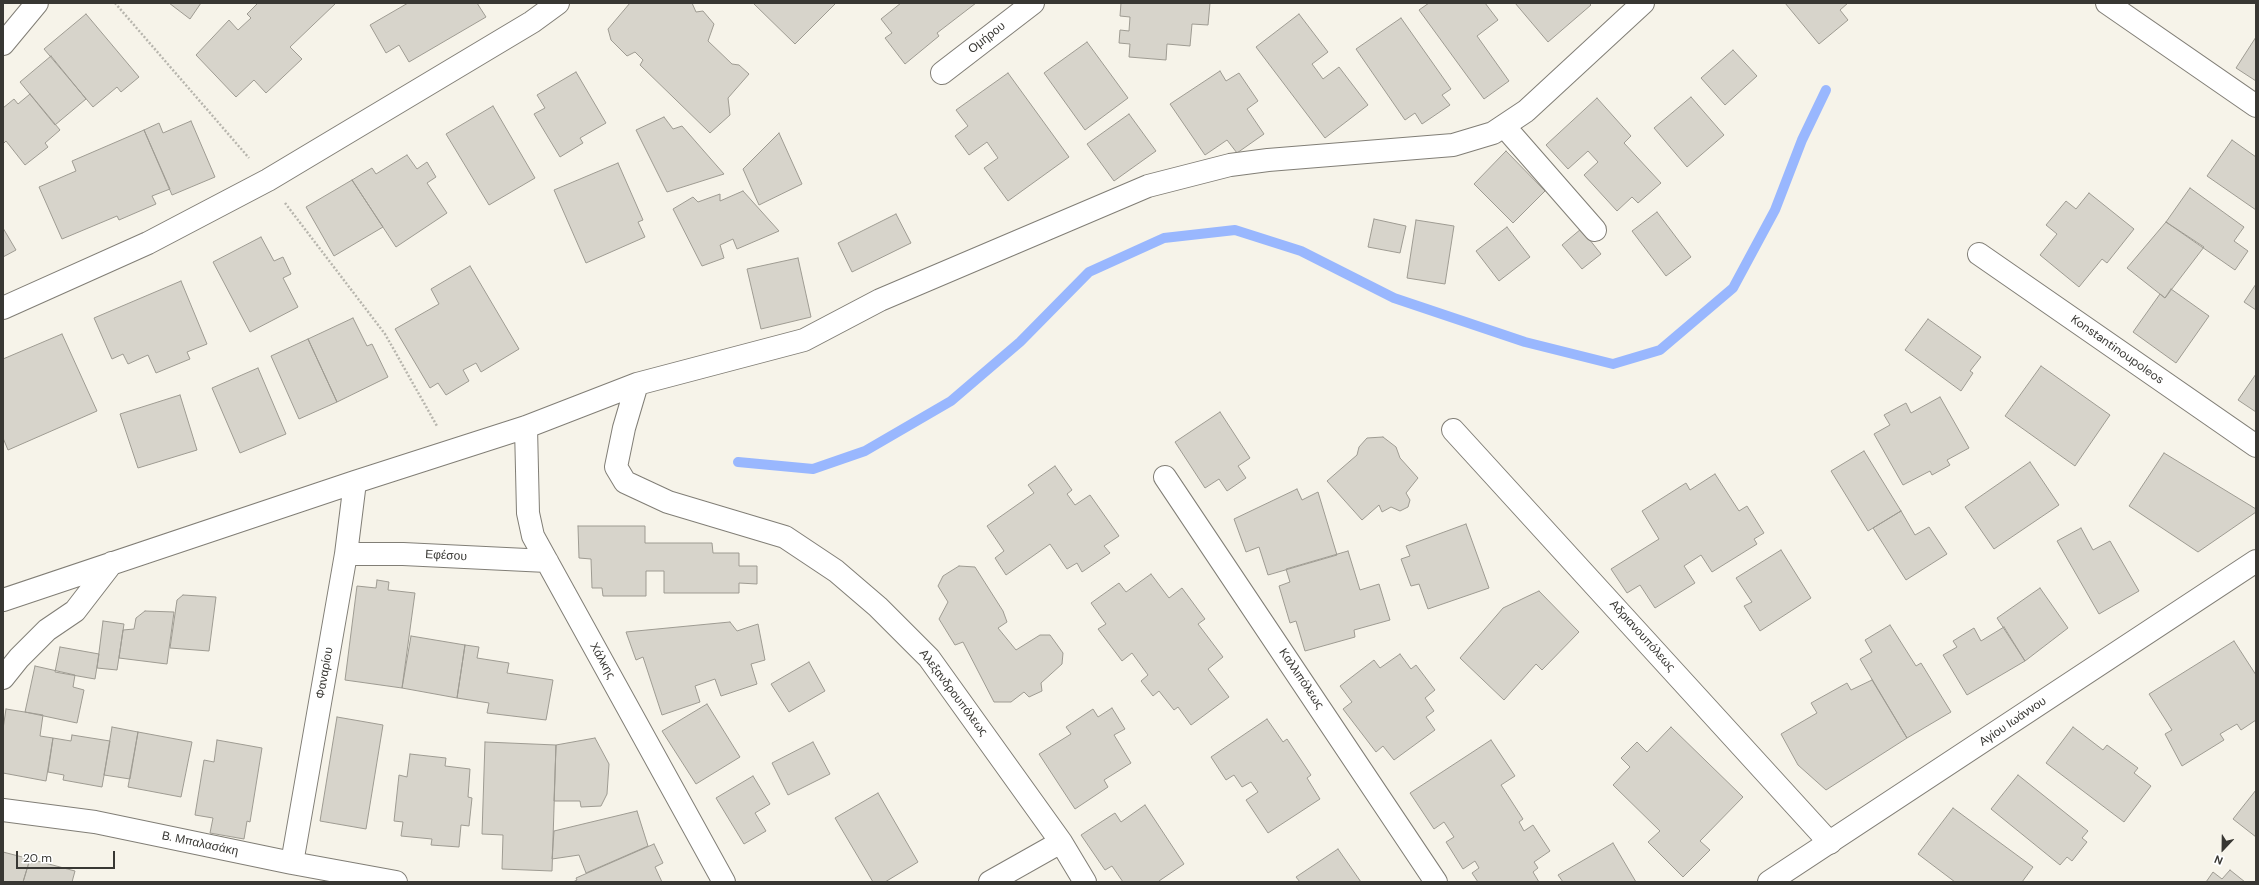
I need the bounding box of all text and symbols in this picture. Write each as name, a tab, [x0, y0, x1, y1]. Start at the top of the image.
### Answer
street label: Ομήρου	[966, 19, 1008, 57]
street label: Konstantinoupoleos	[2068, 312, 2166, 388]
street label: Εφέσου	[425, 548, 467, 564]
street label: Αδριανουπόλεως	[1606, 597, 1678, 675]
street label: Χάλκης	[586, 640, 618, 682]
street label: Φαναρίου	[313, 646, 337, 700]
street label: Καλλιπόλεως	[1275, 646, 1327, 712]
street label: Αλεξανδρουπόλεως	[916, 647, 990, 739]
street label: Αγίου Ιωάννου	[1977, 694, 2049, 750]
street label: Β. Μπαλασάκη	[160, 829, 240, 859]
north arrow	[2203, 829, 2243, 869]
scale bar	[18, 843, 117, 869]
text: 20 m	[23, 850, 52, 866]
text: N	[2212, 852, 2225, 868]

